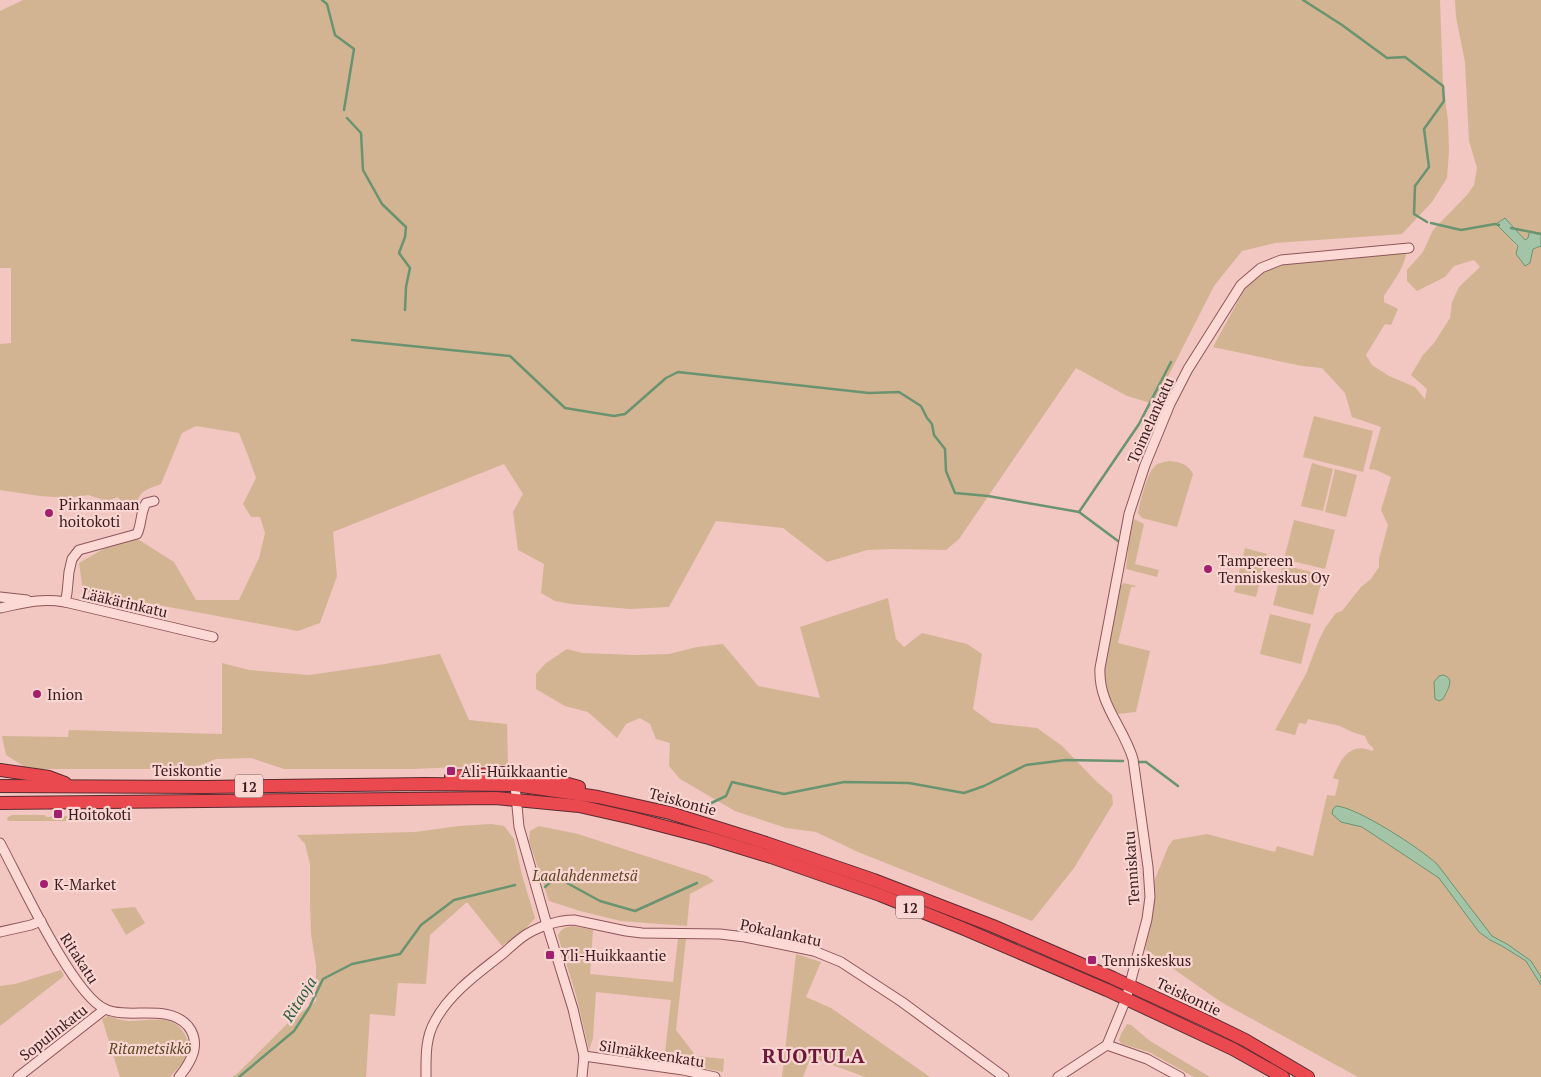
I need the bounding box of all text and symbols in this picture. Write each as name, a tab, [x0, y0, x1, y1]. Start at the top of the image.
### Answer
street label: Toimelankatu	[1122, 373, 1178, 466]
place label: Pirkanmaan hoitokoti	[59, 494, 140, 531]
marker: Pirkanmaan hoitokoti	[43, 507, 55, 519]
place label: Tampereen Tenniskeskus Oy	[1218, 550, 1330, 587]
marker: Tampereen Tenniskeskus Oy	[1202, 563, 1214, 575]
street label: Lääkärinkatu	[80, 582, 170, 622]
place label: Inion	[47, 684, 83, 704]
marker: Inion	[31, 688, 43, 700]
street label: Teiskontie	[152, 760, 222, 780]
place label: Ali-Huikkaantie	[461, 761, 568, 781]
marker: Ali-Huikkaantie	[445, 765, 457, 777]
road number: 12	[235, 774, 263, 798]
street label: Teiskontie	[647, 782, 719, 820]
place label: Hoitokoti	[68, 804, 131, 824]
marker: Hoitokoti	[52, 808, 64, 820]
street label: Tenniskatu	[1118, 830, 1144, 906]
park label: Laalahdenmetsä	[531, 865, 638, 885]
place label: K-Market	[54, 874, 117, 894]
marker: K-Market	[38, 878, 50, 890]
road number: 12	[896, 896, 924, 919]
street label: Pokalankatu	[739, 914, 824, 950]
street label: Ritakatu	[56, 929, 104, 988]
place label: Yli-Huikkaantie	[560, 945, 666, 965]
marker: Yli-Huikkaantie	[544, 949, 556, 961]
place label: Tenniskeskus	[1102, 950, 1191, 970]
marker: Tenniskeskus	[1086, 954, 1098, 966]
water label: Ritaoja	[276, 972, 321, 1027]
street label: Teiskontie	[1153, 972, 1225, 1020]
street label: Sopulinkatu	[15, 999, 91, 1065]
street label: Silmäkkeenkatu	[598, 1035, 706, 1071]
park label: Ritametsikkö	[108, 1038, 192, 1058]
district label: RUOTULA	[762, 1042, 866, 1069]

